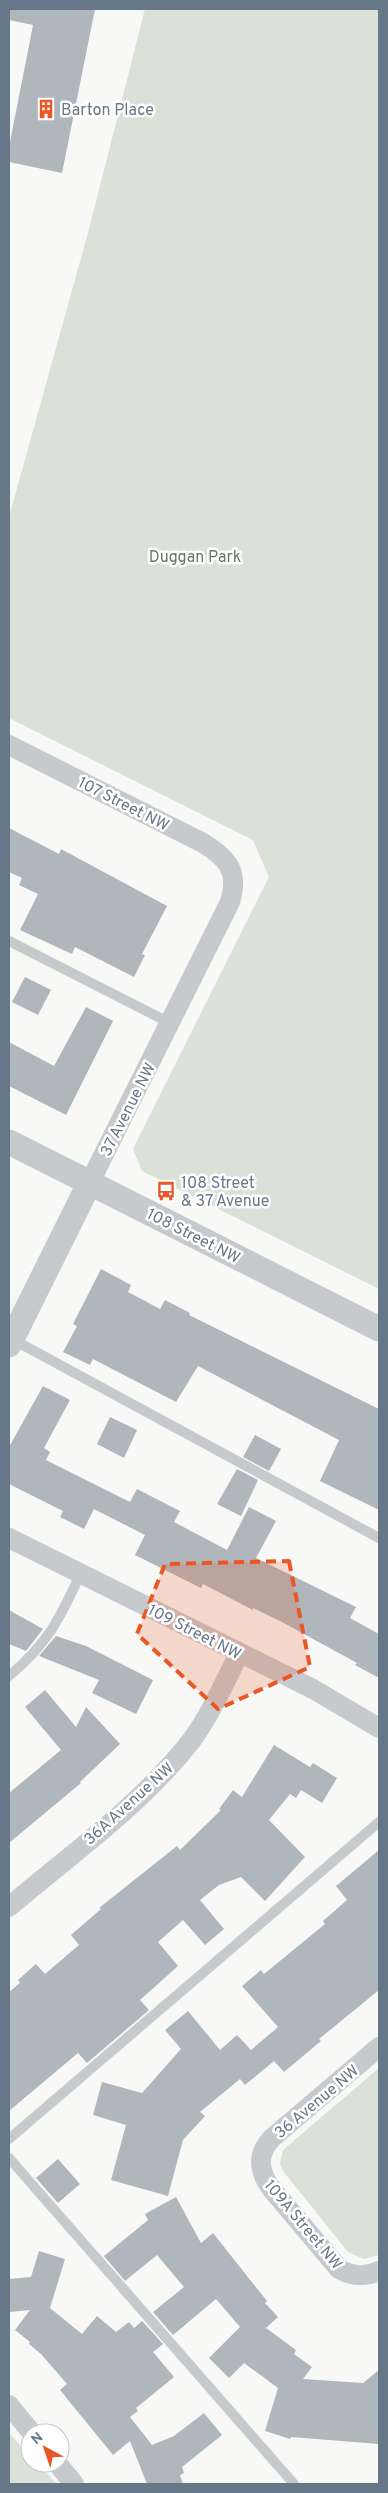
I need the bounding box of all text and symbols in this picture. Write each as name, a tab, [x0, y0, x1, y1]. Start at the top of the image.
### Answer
building icon: Barton Place	[35, 98, 57, 120]
place label: Barton Place	[61, 101, 154, 121]
park label: Duggan Park	[149, 548, 241, 568]
street label: 107 Street NW	[74, 773, 172, 836]
street label: 37 Avenue NW	[97, 1060, 161, 1160]
place label: 108 Street & 37 Avenue	[181, 1174, 269, 1212]
bus stop icon: 108 Street & 37 Avenue	[155, 1180, 177, 1202]
street label: 108 Street NW	[143, 1205, 243, 1269]
street label: 109 Street NW	[144, 1601, 244, 1665]
street label: 36A Avenue NW	[80, 1759, 178, 1850]
street label: 36 Avenue NW	[271, 2061, 364, 2144]
street label: 109A Street NW	[259, 2176, 346, 2274]
north arrow	[20, 2423, 70, 2473]
text: N	[28, 2429, 47, 2449]

